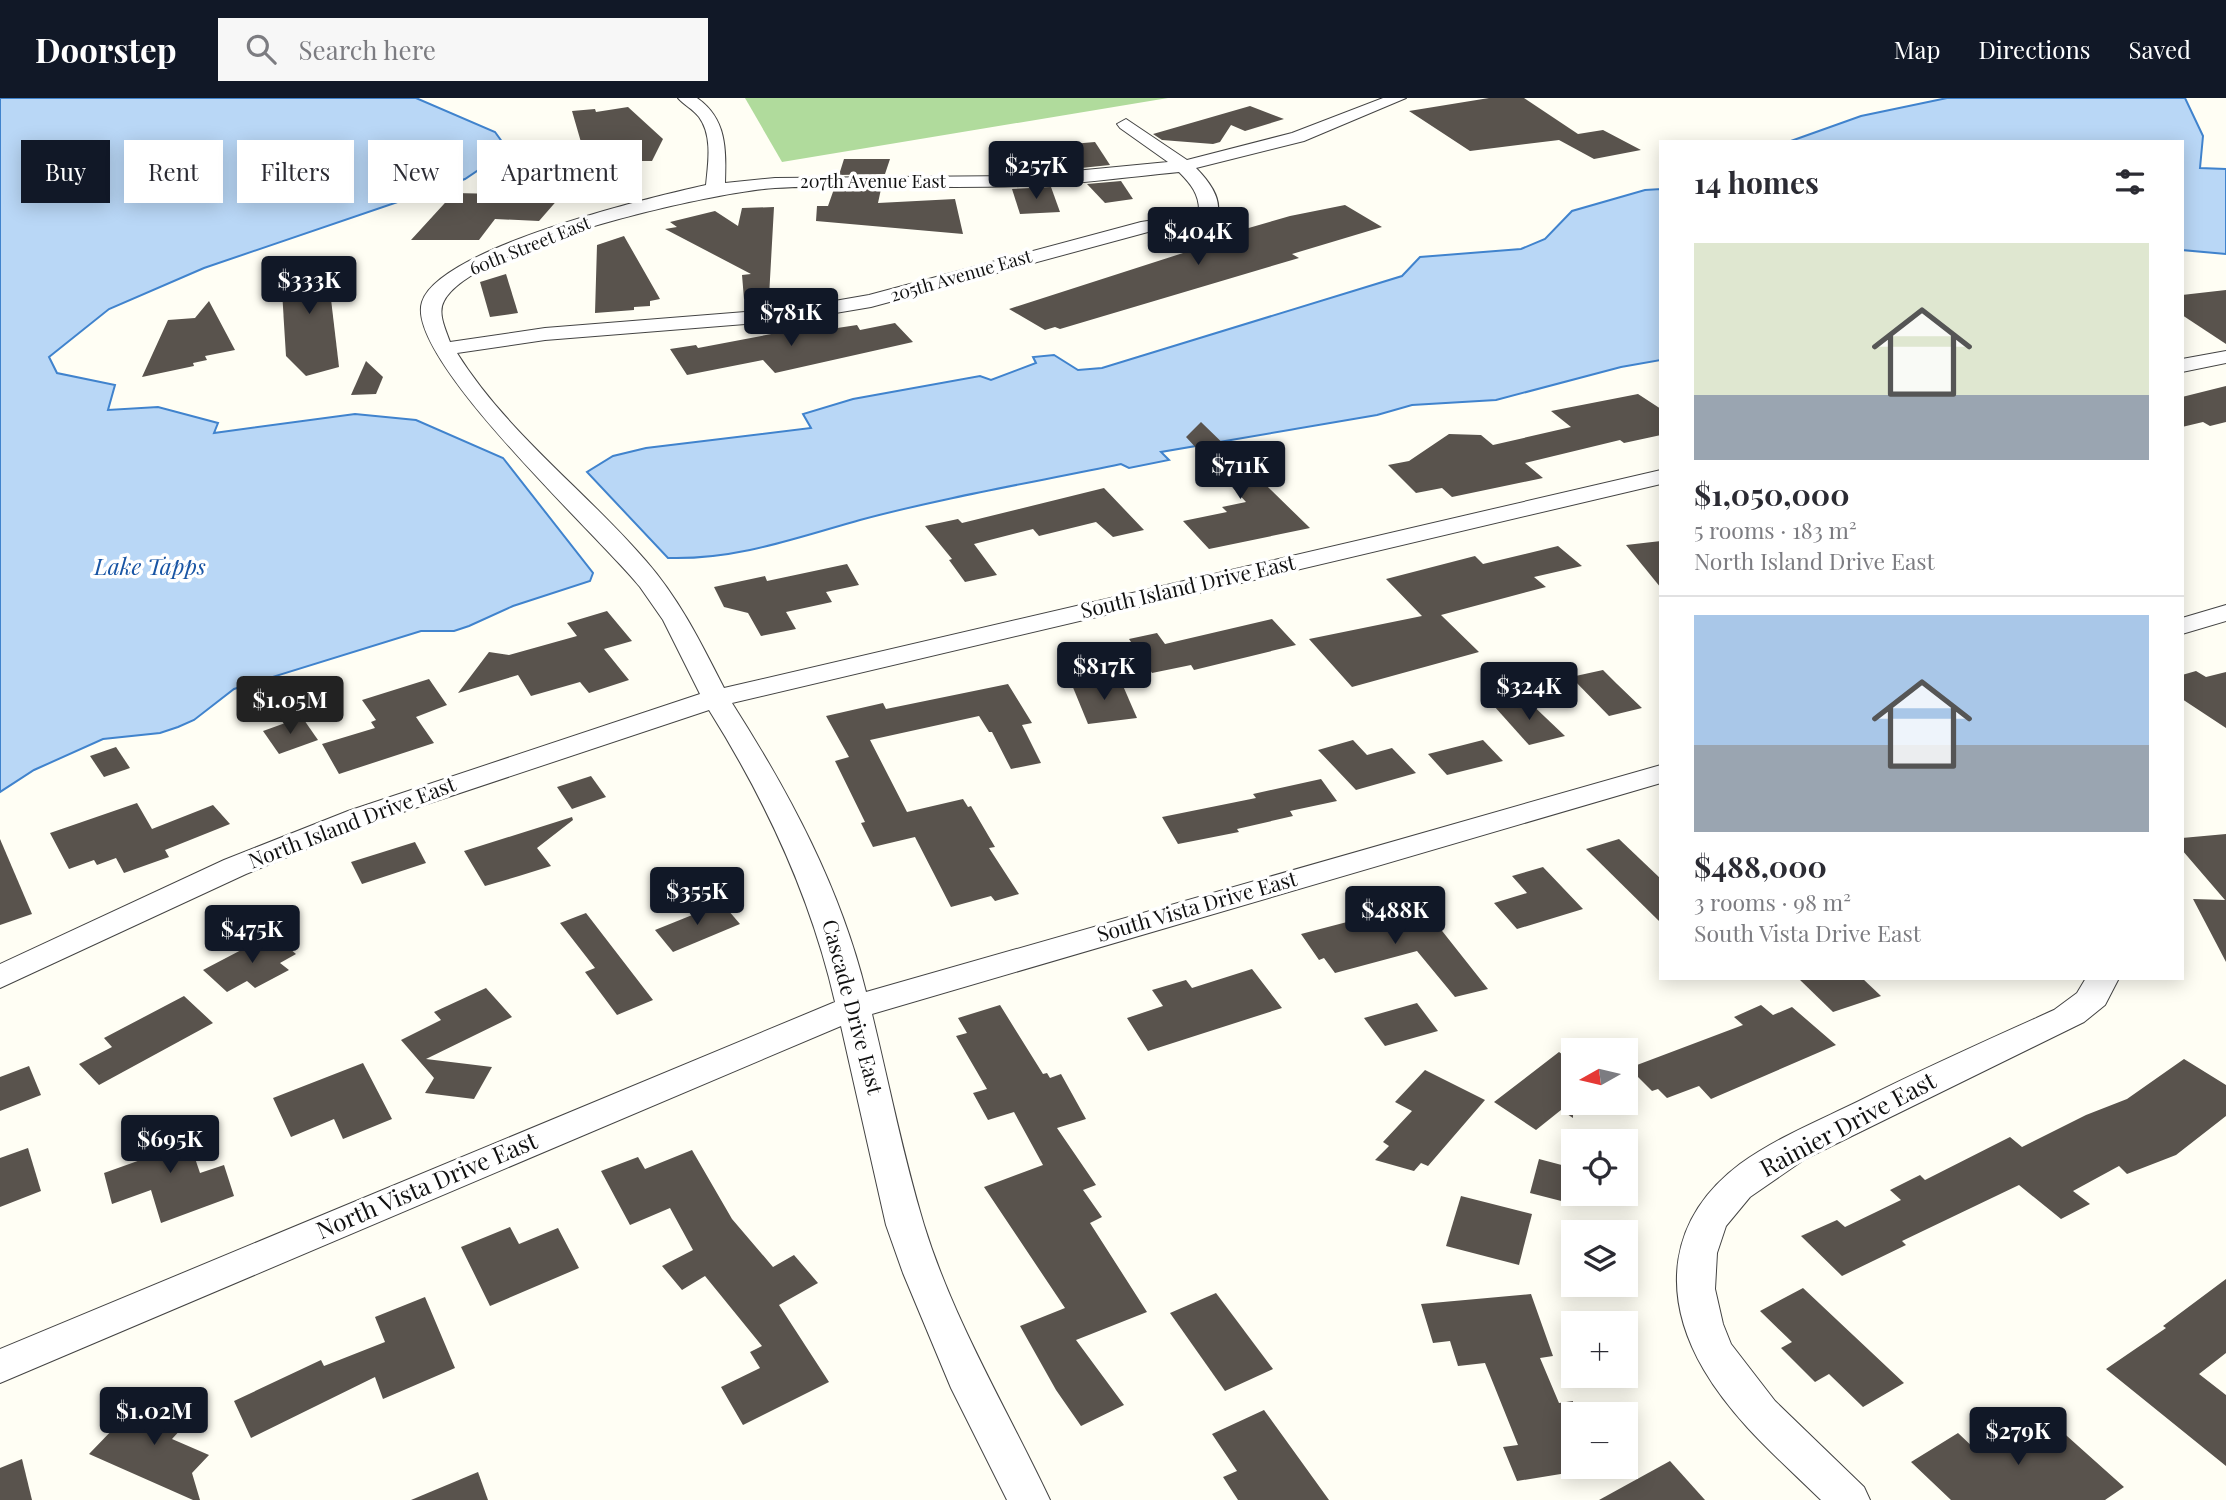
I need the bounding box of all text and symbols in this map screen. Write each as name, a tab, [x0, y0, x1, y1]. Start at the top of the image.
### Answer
search box	[218, 18, 708, 81]
text: Doorstep	[35, 27, 176, 71]
icon: search	[242, 30, 280, 68]
text: Search here	[298, 32, 436, 67]
text: Map	[1894, 33, 1940, 65]
text: Directions	[1978, 33, 2091, 65]
text: Saved	[2129, 33, 2191, 65]
chip: Buy	[21, 140, 110, 203]
chip: Rent	[124, 140, 223, 203]
chip: Filters	[237, 140, 354, 203]
chip: New	[368, 140, 463, 203]
chip: Apartment	[477, 140, 642, 203]
pin: $257K	[987, 141, 1085, 201]
text: $257K	[1005, 148, 1067, 179]
text: 14 homes	[1694, 162, 1819, 202]
icon: filters	[2111, 163, 2149, 201]
street label: 207th Avenue East	[800, 169, 947, 193]
pin: $404K	[1149, 208, 1247, 267]
street label: 60th Street East	[466, 210, 594, 280]
text: $404K	[1164, 214, 1232, 245]
street label: 205th Avenue East	[887, 243, 1035, 307]
pin: $333K	[260, 256, 358, 316]
text: $333K	[277, 263, 341, 294]
pin: $781K	[742, 288, 840, 348]
icon: home	[1859, 289, 1985, 415]
text: $781K	[760, 295, 822, 326]
pin: $711K	[1191, 442, 1289, 501]
text: $711K	[1211, 448, 1269, 479]
text: $1,050,000	[1694, 474, 1850, 514]
text: 5 rooms · 183 m²	[1694, 514, 1857, 545]
text: North Island Drive East	[1694, 545, 1935, 576]
street label: South Island Drive East	[1077, 547, 1298, 623]
water label: Lake Tapps	[93, 550, 206, 581]
pin: $817K	[1055, 642, 1153, 702]
text: $817K	[1073, 649, 1135, 680]
icon: home	[1859, 661, 1985, 787]
pin: $324K	[1480, 662, 1578, 722]
text: $324K	[1497, 669, 1561, 700]
pin: $1.05M	[233, 676, 347, 736]
text: $1.05M	[253, 683, 327, 714]
street label: North Island Drive East	[244, 768, 459, 874]
text: $488,000	[1694, 846, 1827, 886]
street label: South Vista Drive East	[1093, 863, 1300, 947]
pin: $355K	[648, 868, 746, 927]
text: $355K	[666, 874, 728, 905]
pin: $488K	[1346, 886, 1444, 946]
text: 3 rooms · 98 m²	[1694, 886, 1851, 917]
text: $488K	[1361, 893, 1429, 924]
pin: $475K	[203, 906, 301, 965]
text: $475K	[221, 912, 283, 943]
street label: Cascade Drive East	[817, 916, 891, 1097]
text: South Vista Drive East	[1694, 917, 1921, 948]
north arrow	[1561, 1038, 1638, 1115]
map controls	[1561, 1038, 1638, 1479]
street label: Rainier Drive East	[1754, 1063, 1941, 1183]
pin: $695K	[121, 1116, 219, 1175]
text: $695K	[137, 1122, 203, 1153]
street label: North Vista Drive East	[311, 1123, 542, 1245]
button: locate	[1561, 1129, 1638, 1206]
button: layers	[1561, 1220, 1638, 1297]
button: +	[1561, 1311, 1638, 1388]
pin: $1.02M	[97, 1388, 211, 1447]
text: $1.02M	[116, 1394, 192, 1425]
button: −	[1561, 1402, 1638, 1479]
pin: $279K	[1969, 1408, 2067, 1467]
text: $279K	[1986, 1414, 2050, 1445]

